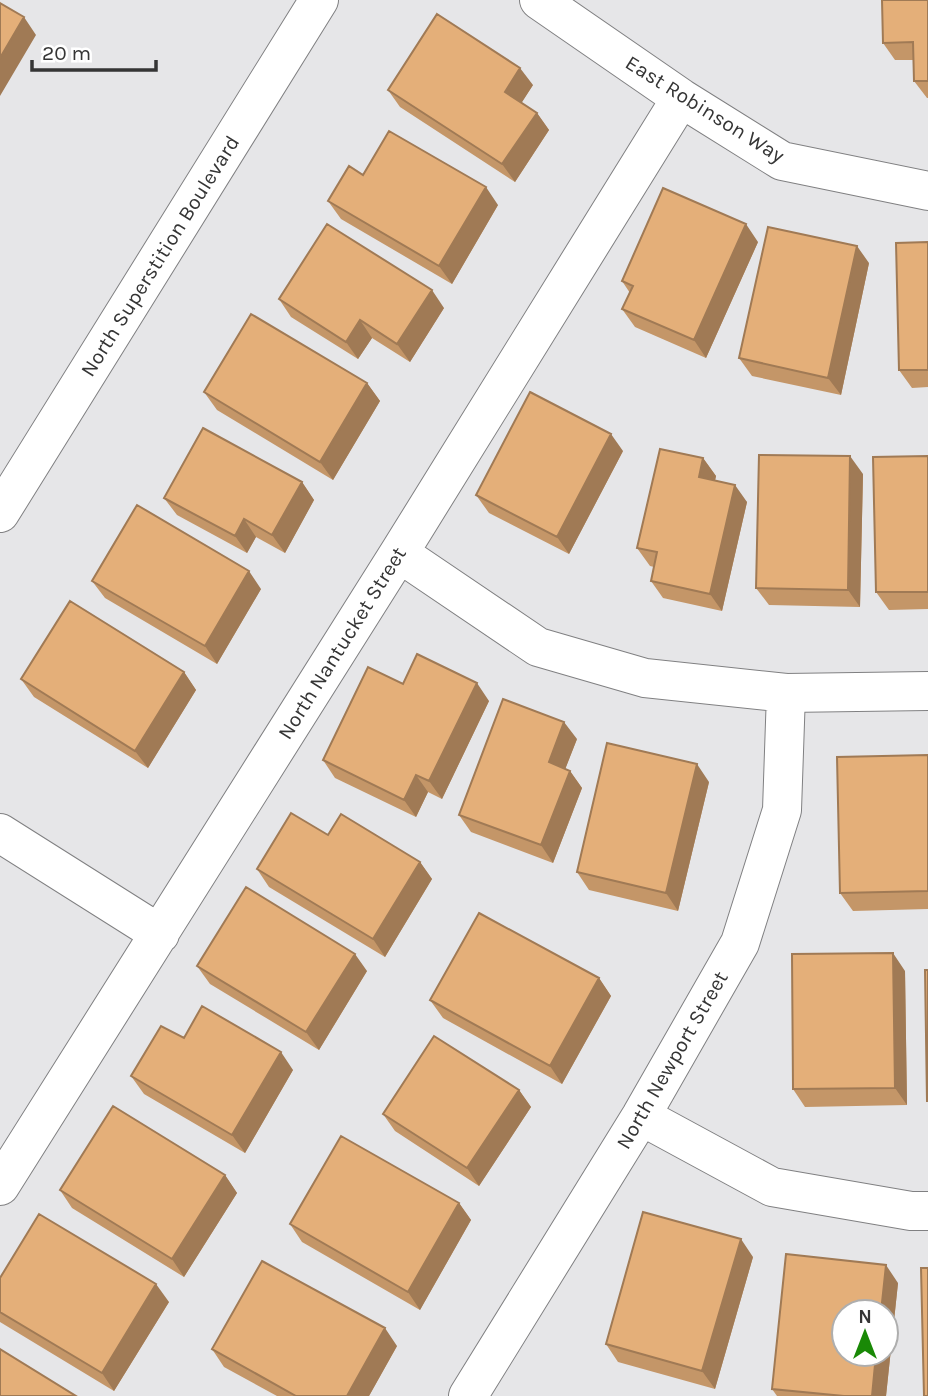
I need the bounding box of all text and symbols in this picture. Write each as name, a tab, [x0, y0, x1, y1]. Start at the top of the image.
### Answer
scale bar	[32, 28, 156, 72]
text: 20 m	[42, 41, 91, 65]
street label: East Robinson Way	[621, 50, 789, 168]
street label: North Superstition Boulevard	[76, 131, 244, 381]
street label: North Nantucket Street	[273, 542, 411, 744]
street label: North Newport Street	[611, 967, 733, 1153]
north arrow	[830, 1298, 900, 1368]
text: N	[858, 1306, 872, 1328]

